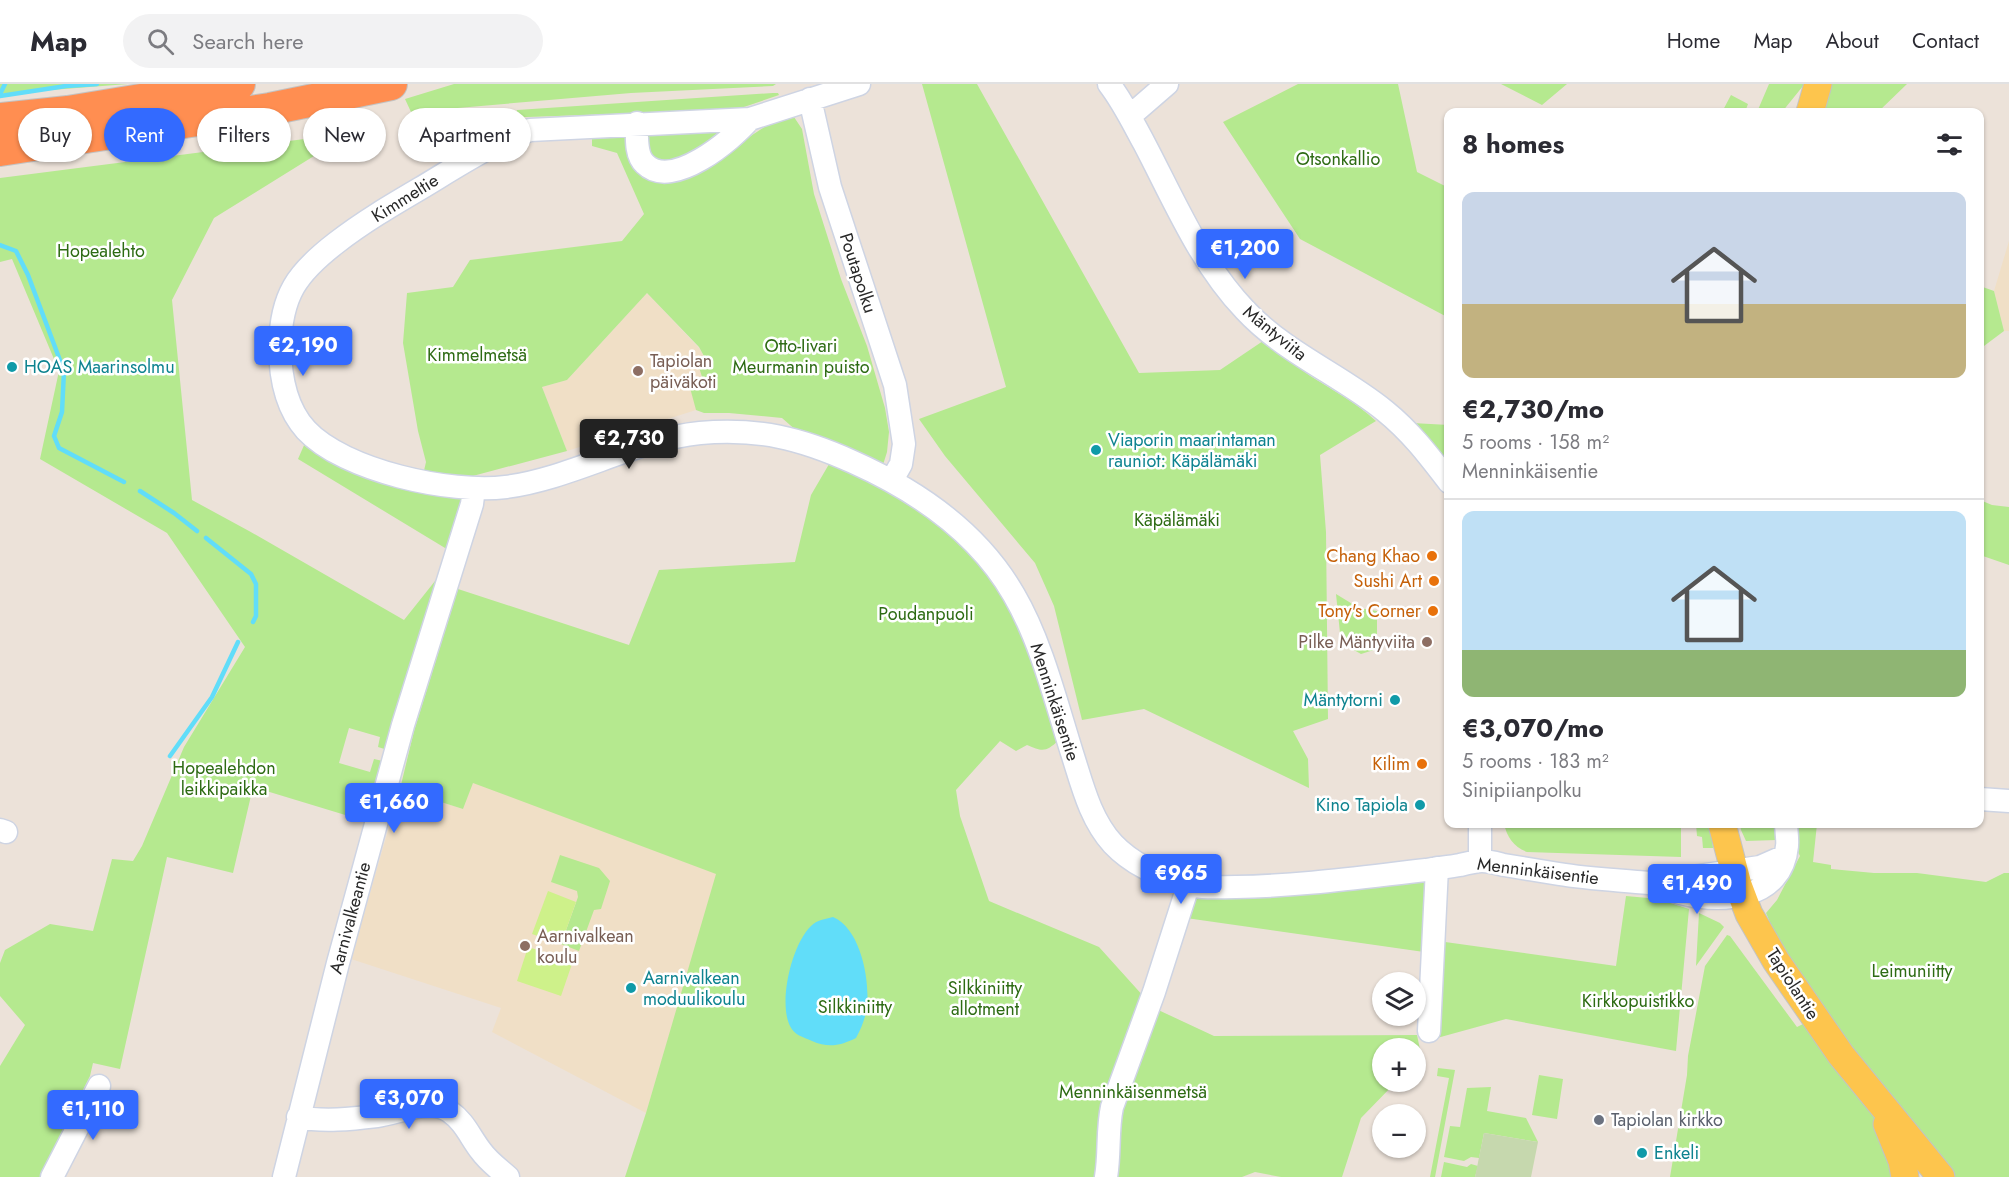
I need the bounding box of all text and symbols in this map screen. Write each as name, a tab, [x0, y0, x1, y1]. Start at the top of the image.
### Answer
search box	[123, 14, 543, 68]
text: Map	[30, 21, 87, 62]
icon: search	[144, 25, 177, 58]
text: Search here	[192, 25, 304, 57]
text: Home	[1667, 26, 1720, 56]
text: Map	[1753, 26, 1793, 56]
text: About	[1826, 26, 1879, 56]
text: Contact	[1912, 26, 1979, 56]
chip: Buy	[18, 108, 92, 162]
chip: Rent	[104, 108, 185, 162]
chip: Filters	[197, 108, 291, 162]
chip: New	[303, 108, 386, 162]
chip: Apartment	[398, 108, 531, 162]
text: 8 homes	[1462, 125, 1564, 163]
icon: filters	[1933, 128, 1966, 161]
park label: Otsonkallio	[1296, 146, 1380, 172]
street label: Kimmeltie	[366, 167, 444, 229]
pin: €1,200	[1196, 229, 1294, 280]
street label: Poutapolku	[833, 230, 883, 316]
icon: home	[1660, 231, 1768, 339]
text: €1,200	[1210, 234, 1280, 263]
park label: Hopealehto	[57, 238, 145, 264]
street label: Mäntyviita	[1237, 299, 1313, 367]
pin: €2,190	[254, 326, 352, 377]
text: €2,190	[268, 331, 338, 360]
park label: Otto-Iivari Meurmanin puisto	[733, 333, 870, 380]
park label: Kimmelmetsä	[427, 342, 527, 368]
place label: Tapiolan päiväkoti	[650, 348, 717, 395]
place label: HOAS Maarinsolmu	[24, 354, 175, 380]
marker: HOAS Maarinsolmu	[5, 360, 19, 374]
marker: Tapiolan päiväkoti	[631, 364, 645, 378]
text: €2,730/mo	[1462, 390, 1604, 428]
pin: €2,730	[580, 419, 678, 470]
text: €2,730	[594, 424, 664, 453]
place label: Viaporin maarintaman rauniot: Käpälämäki	[1108, 427, 1276, 474]
text: 5 rooms · 158 m²	[1462, 428, 1609, 457]
marker: Viaporin maarintaman rauniot: Käpälämäki	[1089, 443, 1103, 457]
text: Menninkäisentie	[1462, 457, 1598, 486]
park label: Käpälämäki	[1134, 507, 1220, 533]
place label: Chang Khao	[1326, 543, 1420, 569]
marker: Chang Khao	[1425, 549, 1439, 563]
icon: home	[1660, 550, 1768, 658]
place label: Sushi Art	[1354, 568, 1423, 594]
marker: Sushi Art	[1427, 574, 1441, 588]
place label: Tony's Corner	[1318, 598, 1422, 624]
park label: Poudanpuoli	[878, 601, 974, 627]
marker: Tony's Corner	[1426, 604, 1440, 618]
place label: Pilke Mäntyviita	[1298, 629, 1415, 655]
marker: Pilke Mäntyviita	[1420, 635, 1434, 649]
street label: Menninkäisentie	[1024, 640, 1086, 764]
place label: Mäntytorni	[1304, 687, 1383, 713]
marker: Mäntytorni	[1388, 693, 1402, 707]
text: €3,070/mo	[1462, 709, 1604, 747]
text: 5 rooms · 183 m²	[1462, 747, 1609, 776]
place label: Kilim	[1372, 751, 1410, 777]
park label: Hopealehdon leikkipaikka	[172, 755, 276, 802]
marker: Kilim	[1415, 757, 1429, 771]
text: Sinipiianpolku	[1462, 776, 1582, 805]
pin: €1,660	[345, 783, 443, 834]
text: €1,660	[359, 788, 429, 817]
place label: Kino Tapiola	[1316, 792, 1408, 818]
marker: Kino Tapiola	[1413, 798, 1427, 812]
street label: Menninkäisentie	[1476, 851, 1600, 891]
pin: €965	[1145, 854, 1217, 905]
street label: Aarnivalkeantie	[323, 859, 377, 977]
text: €965	[1155, 859, 1207, 888]
pin: €1,490	[1648, 864, 1746, 915]
text: €1,490	[1662, 869, 1732, 898]
place label: Aarnivalkean koulu	[537, 923, 634, 970]
marker: Aarnivalkean koulu	[518, 939, 532, 953]
street label: Tapiolantie	[1760, 943, 1826, 1025]
park label: Leimuniitty	[1872, 958, 1953, 984]
place label: Aarnivalkean moduulikoulu	[643, 965, 745, 1012]
map controls	[1372, 972, 1426, 1158]
button: layers	[1372, 972, 1426, 1026]
park label: Silkkiniitty allotment	[948, 975, 1022, 1022]
marker: Aarnivalkean moduulikoulu	[624, 981, 638, 995]
park label: Kirkkopuistikko	[1582, 988, 1694, 1014]
park label: Silkkiniitty	[818, 994, 892, 1020]
button: +	[1372, 1038, 1426, 1092]
pin: €3,070	[360, 1079, 458, 1130]
park label: Menninkäisenmetsä	[1059, 1079, 1207, 1105]
text: €3,070	[374, 1084, 444, 1113]
pin: €1,110	[44, 1090, 142, 1141]
text: €1,110	[61, 1095, 125, 1124]
button: −	[1372, 1104, 1426, 1158]
place label: Tapiolan kirkko	[1611, 1107, 1723, 1133]
marker: Tapiolan kirkko	[1592, 1113, 1606, 1127]
place label: Enkeli	[1654, 1140, 1699, 1166]
marker: Enkeli	[1635, 1146, 1649, 1160]

